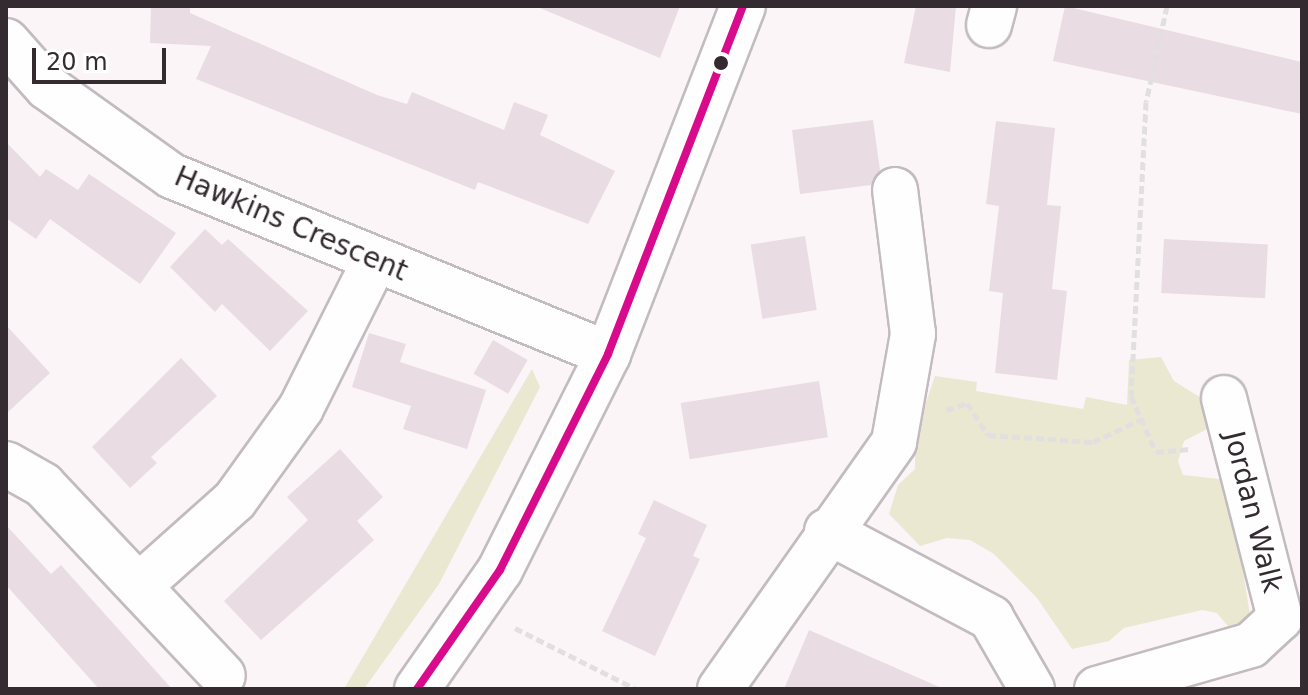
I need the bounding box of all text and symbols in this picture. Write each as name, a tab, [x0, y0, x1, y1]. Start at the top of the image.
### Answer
scale bar	[36, 32, 170, 82]
text: 20 m	[46, 48, 108, 76]
unlabelled marker	[713, 55, 729, 71]
street label: Hawkins Crescent	[169, 160, 413, 288]
street label: Jordan Walk	[1217, 428, 1289, 596]

